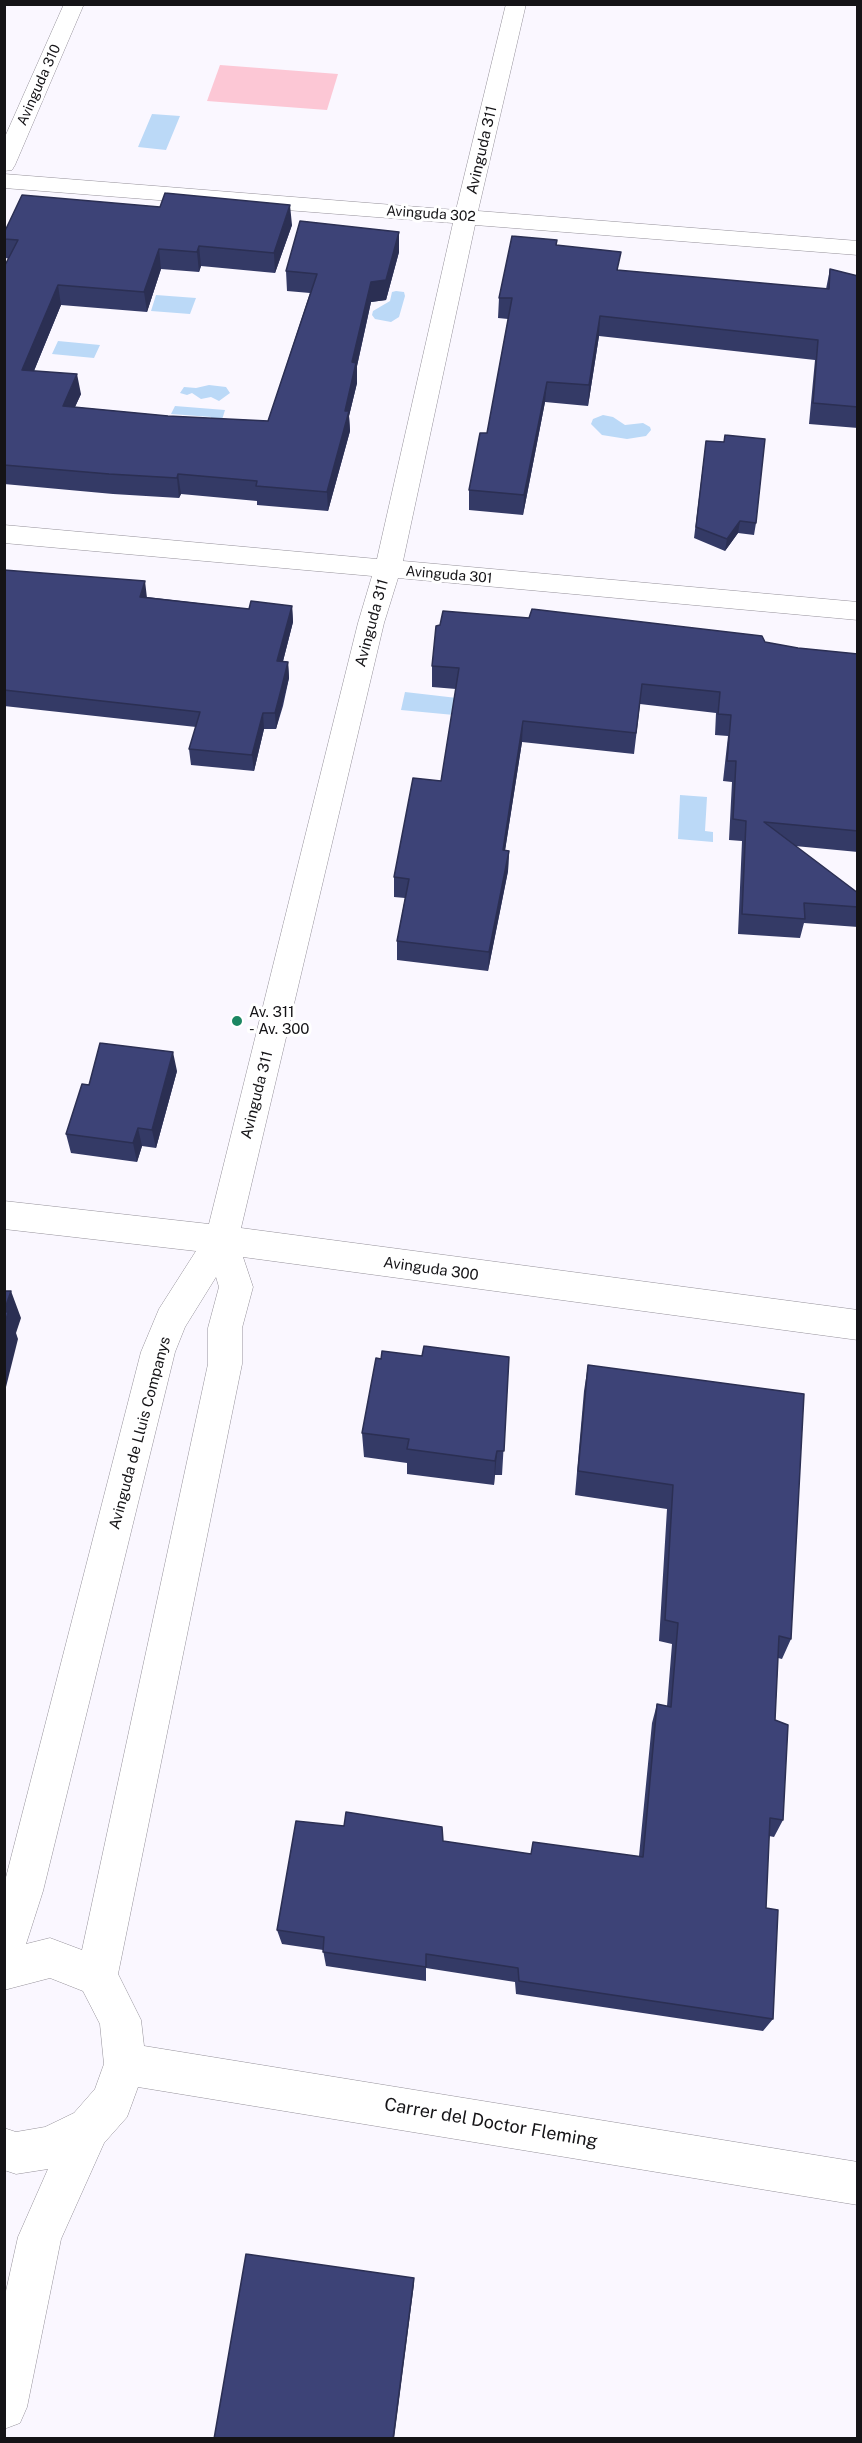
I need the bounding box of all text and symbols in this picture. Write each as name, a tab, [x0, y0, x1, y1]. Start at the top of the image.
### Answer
street label: Avinguda 310	[14, 42, 64, 128]
street label: Avinguda 311	[463, 104, 501, 196]
street label: Avinguda 302	[386, 202, 476, 226]
street label: Avinguda 301	[405, 563, 493, 587]
street label: Avinguda 311	[352, 577, 392, 669]
place label: Av. 311 - Av. 300	[249, 1003, 310, 1038]
marker: Av. 311 - Av. 300	[230, 1014, 244, 1028]
street label: Avinguda 311	[237, 1049, 277, 1141]
street label: Avinguda 300	[382, 1253, 480, 1285]
street label: Avinguda de Lluis Companys	[106, 1335, 174, 1531]
street label: Carrer del Doctor Fleming	[383, 2094, 599, 2152]

